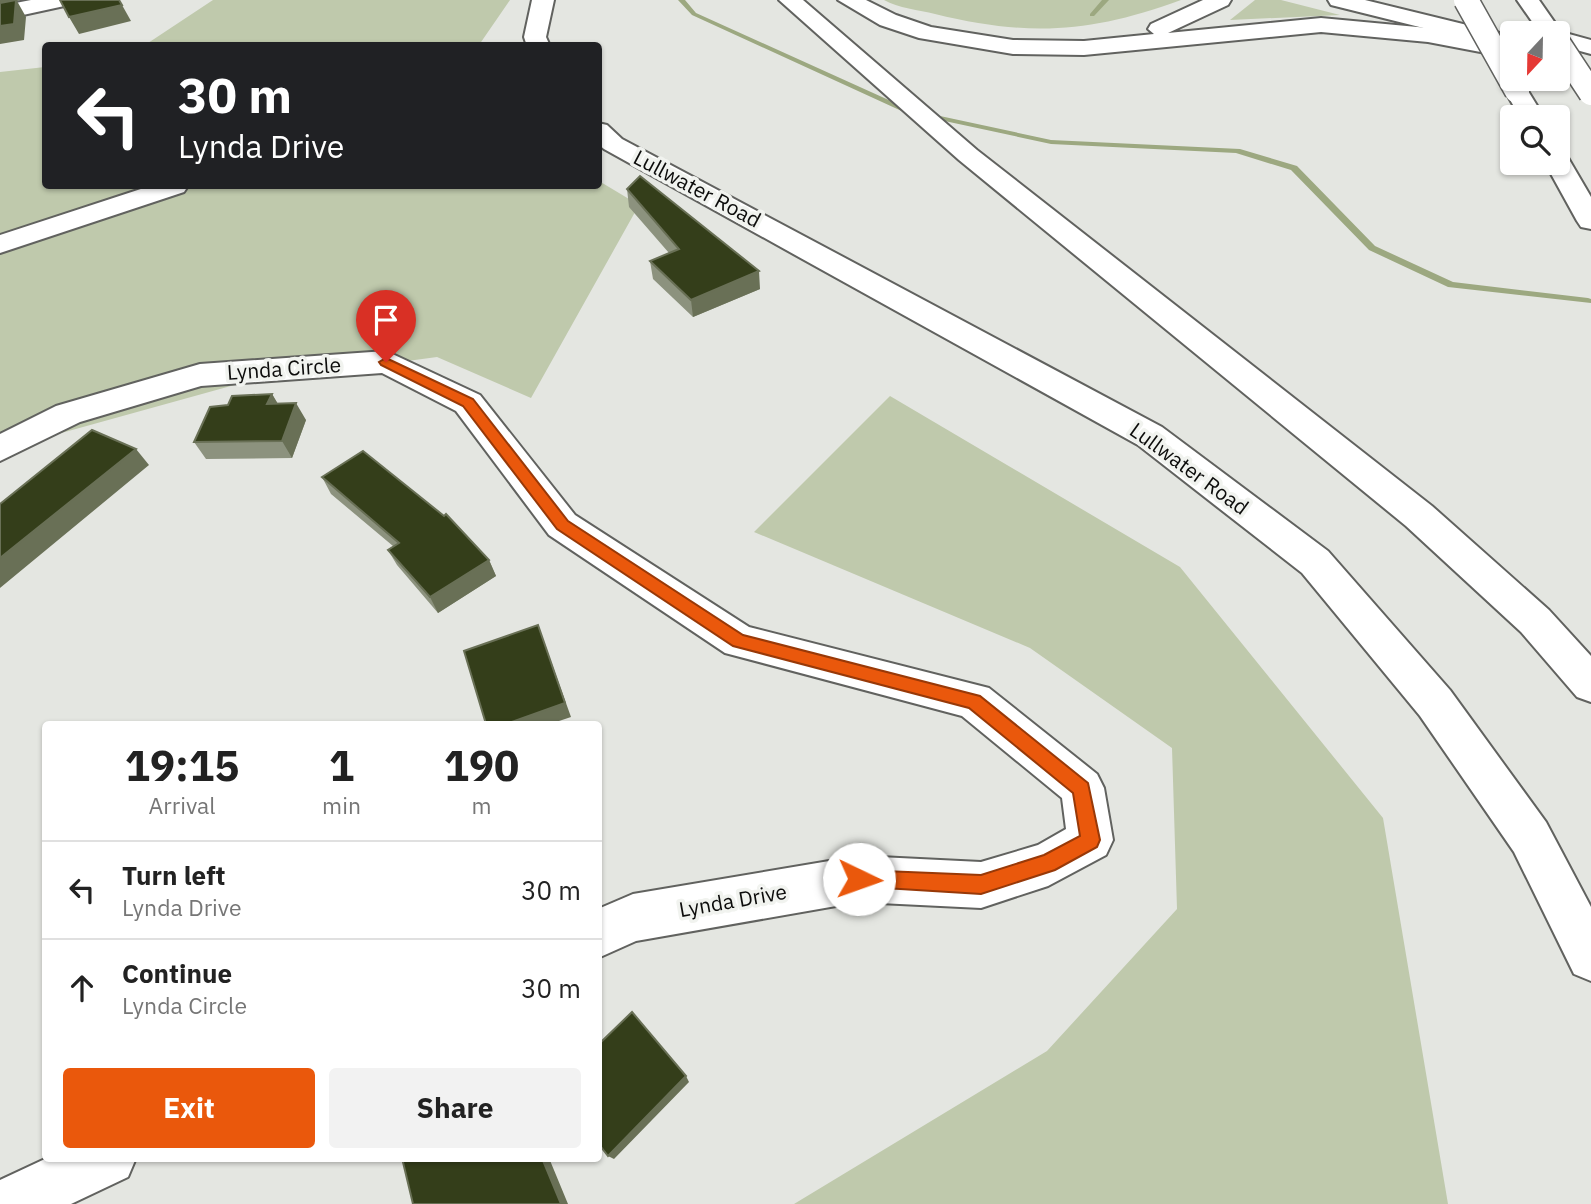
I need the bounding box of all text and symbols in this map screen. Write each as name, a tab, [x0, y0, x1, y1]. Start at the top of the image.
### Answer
north arrow	[1500, 21, 1570, 91]
map controls	[1500, 21, 1570, 175]
text: 30 m	[178, 63, 292, 126]
icon: left	[63, 70, 154, 161]
button: search	[1500, 105, 1570, 175]
text: Lynda Drive	[178, 125, 344, 167]
street label: Lullwater Road	[629, 143, 766, 233]
pin	[356, 290, 416, 362]
icon: arrive	[367, 301, 405, 339]
street label: Lynda Circle	[226, 350, 342, 386]
street label: Lullwater Road	[1125, 416, 1255, 521]
text: 19:15	[125, 738, 239, 793]
text: 1	[329, 738, 354, 793]
text: 190	[444, 738, 519, 793]
text: Arrival	[149, 790, 216, 820]
text: min	[322, 790, 361, 820]
text: m	[471, 790, 492, 820]
position arrow	[822, 842, 896, 916]
text: Turn left	[122, 858, 225, 892]
icon: left	[63, 871, 101, 909]
text: 30 m	[521, 873, 581, 907]
street label: Lynda Drive	[677, 877, 789, 923]
text: Lynda Drive	[122, 892, 242, 922]
text: Continue	[122, 956, 232, 990]
icon: ahead	[63, 969, 101, 1007]
text: 30 m	[521, 971, 581, 1005]
text: Lynda Circle	[122, 990, 247, 1020]
button: Exit	[63, 1068, 315, 1148]
button: Share	[329, 1068, 581, 1148]

